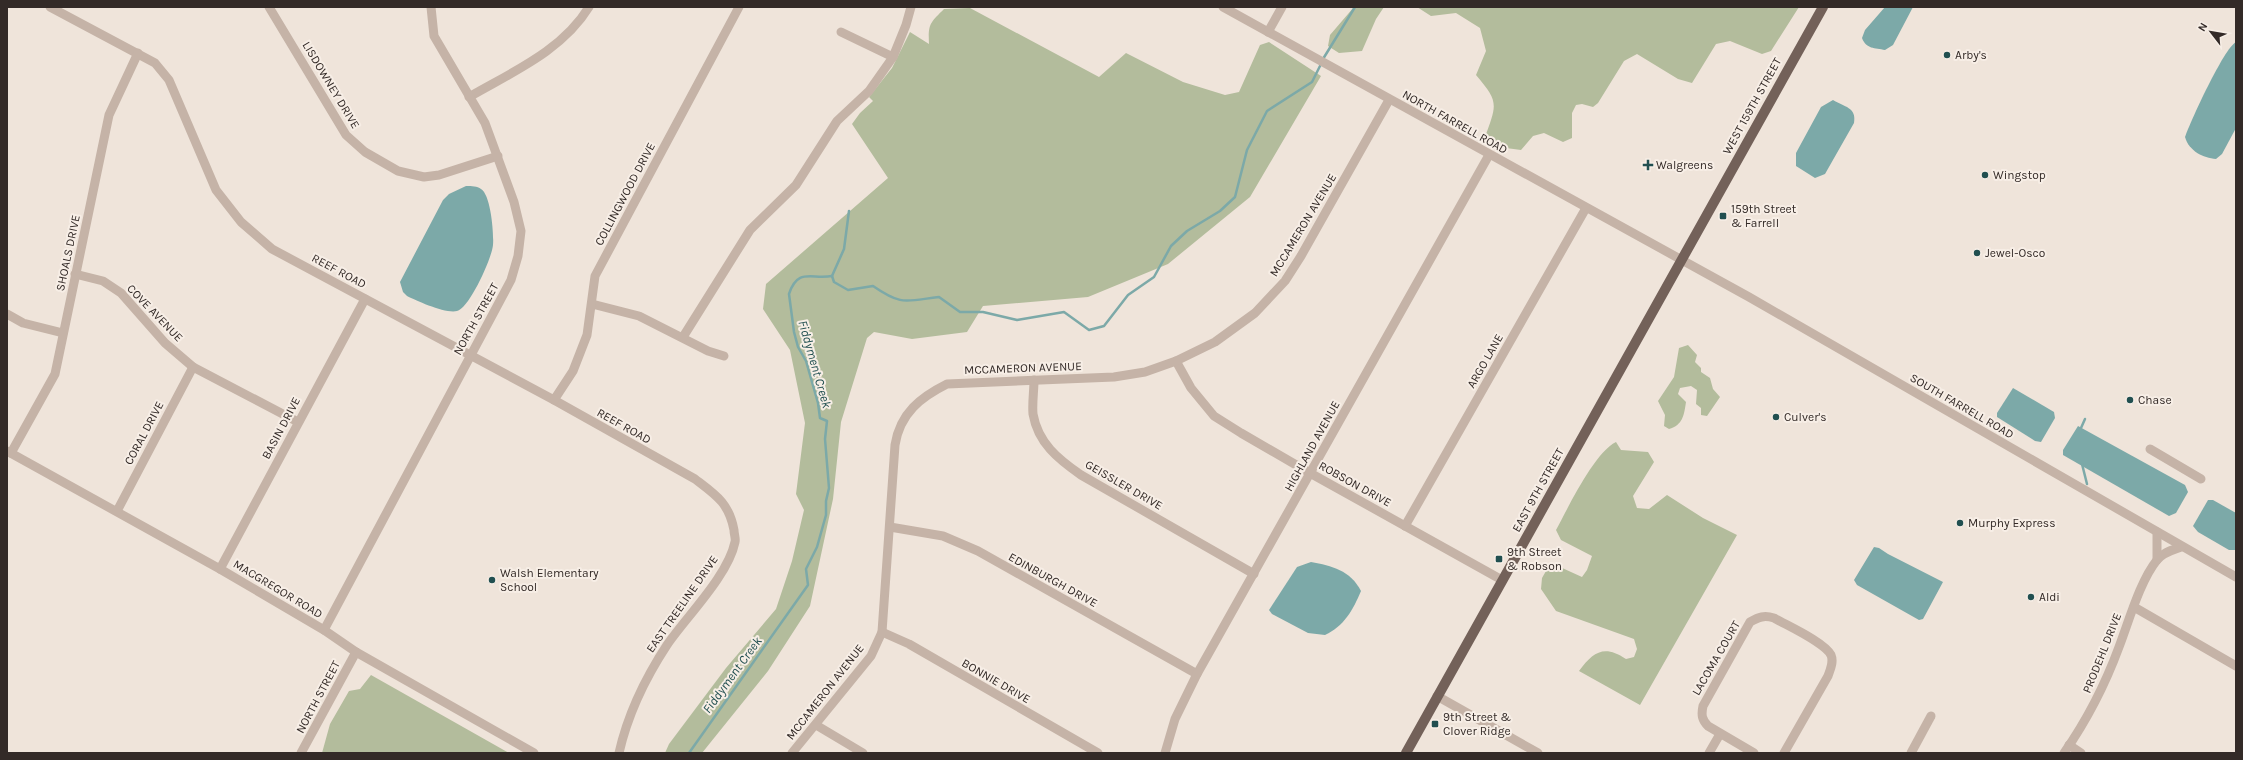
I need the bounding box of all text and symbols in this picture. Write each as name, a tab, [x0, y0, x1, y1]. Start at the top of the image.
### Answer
north arrow	[2191, 12, 2231, 52]
text: N	[2195, 20, 2210, 34]
street label: LISDOWNEY DRIVE	[299, 39, 363, 131]
place label: Arby's	[1955, 48, 1987, 62]
marker: Arby's	[1942, 50, 1952, 60]
street label: WEST 159TH STREET	[1720, 55, 1784, 157]
street label: NORTH FARRELL ROAD	[1400, 87, 1510, 157]
street label: COLLINGWOOD DRIVE	[592, 140, 658, 248]
place label: Walgreens	[1656, 158, 1713, 172]
marker: Walgreens	[1643, 160, 1653, 170]
place label: Wingstop	[1993, 168, 2046, 182]
marker: Wingstop	[1980, 170, 1990, 180]
street label: MCCAMERON AVENUE	[1267, 171, 1339, 279]
place label: 159th Street & Farrell	[1731, 202, 1797, 230]
marker: 159th Street & Farrell	[1718, 211, 1728, 221]
street label: SHOALS DRIVE	[53, 214, 83, 292]
place label: Jewel-Osco	[1985, 246, 2045, 260]
marker: Jewel-Osco	[1972, 248, 1982, 258]
street label: REEF ROAD	[309, 251, 369, 291]
street label: NORTH STREET	[450, 280, 502, 358]
street label: COVE AVENUE	[124, 281, 186, 345]
water label: Fiddyment Creek	[795, 318, 835, 410]
street label: ARGO LANE	[1464, 332, 1506, 390]
street label: MCCAMERON AVENUE	[964, 359, 1082, 377]
street label: SOUTH FARRELL ROAD	[1908, 371, 2017, 442]
place label: Chase	[2138, 393, 2172, 407]
street label: BASIN DRIVE	[259, 395, 303, 461]
marker: Chase	[2125, 395, 2135, 405]
street label: HIGHLAND AVENUE	[1281, 398, 1343, 494]
street label: CORAL DRIVE	[121, 399, 167, 467]
street label: REEF ROAD	[594, 405, 654, 447]
place label: Culver's	[1784, 410, 1826, 424]
marker: Culver's	[1771, 412, 1781, 422]
street label: EAST 9TH STREET	[1509, 446, 1567, 534]
street label: GEISSLER DRIVE	[1083, 457, 1165, 513]
street label: ROBSON DRIVE	[1316, 458, 1394, 510]
place label: Murphy Express	[1968, 516, 2055, 530]
marker: Murphy Express	[1955, 518, 1965, 528]
place label: 9th Street & Robson	[1507, 545, 1562, 573]
street label: EDINBURGH DRIVE	[1006, 550, 1100, 610]
street label: EAST TREELINE DRIVE	[643, 553, 721, 655]
marker: 9th Street & Robson	[1494, 554, 1504, 564]
street label: MACGREGOR ROAD	[231, 557, 325, 621]
place label: Walsh Elementary School	[500, 566, 599, 594]
marker: Walsh Elementary School	[487, 575, 497, 585]
place label: Aldi	[2039, 590, 2060, 604]
marker: Aldi	[2026, 592, 2036, 602]
street label: PRODEHL DRIVE	[2080, 611, 2124, 695]
street label: LACOMA COURT	[1689, 618, 1743, 698]
water label: Fiddyment Creek	[699, 634, 765, 716]
street label: MCCAMERON AVENUE	[783, 641, 867, 743]
street label: BONNIE DRIVE	[959, 656, 1033, 706]
street label: NORTH STREET	[293, 658, 343, 736]
place label: 9th Street & Clover Ridge	[1443, 710, 1511, 738]
marker: 9th Street & Clover Ridge	[1430, 719, 1440, 729]

